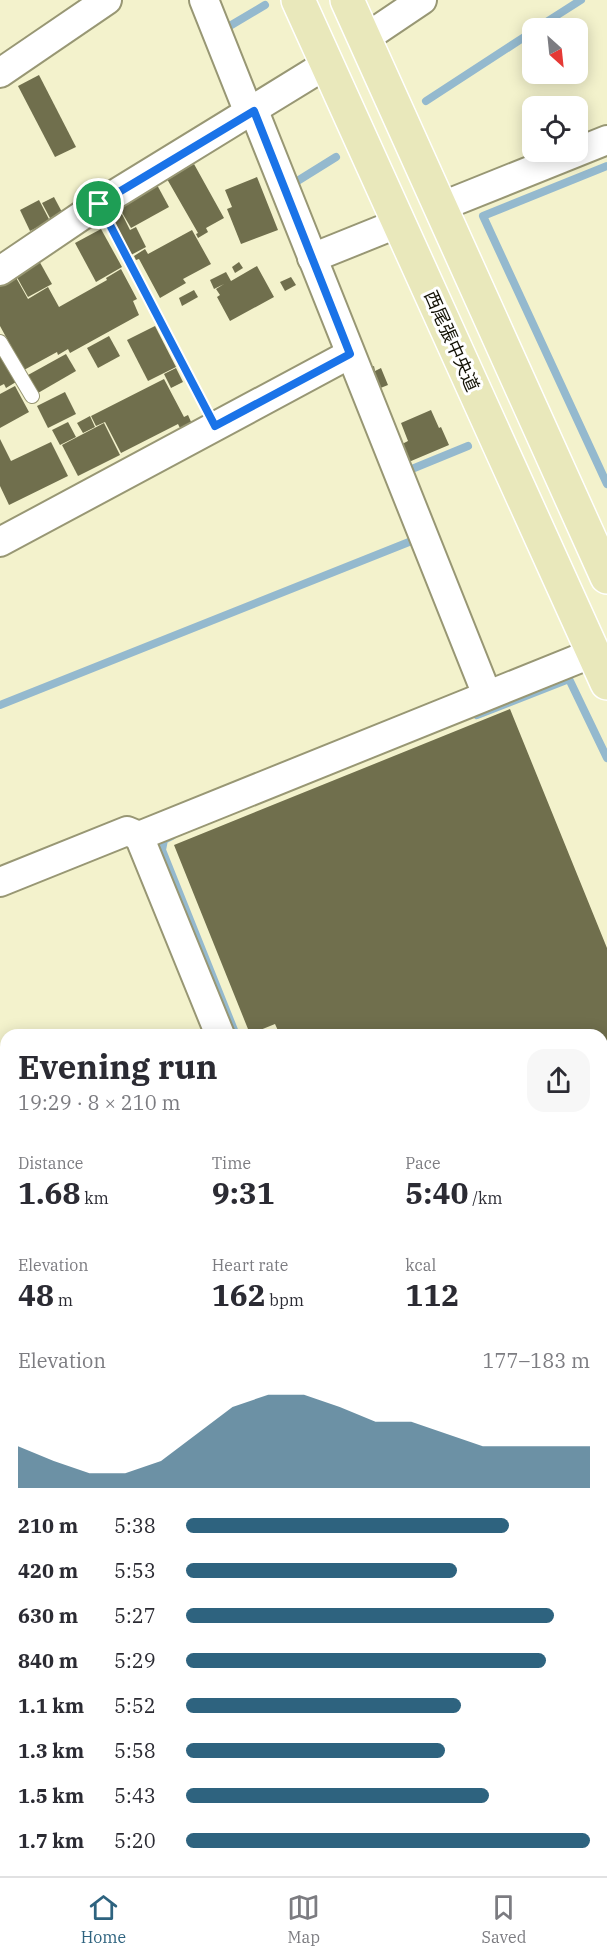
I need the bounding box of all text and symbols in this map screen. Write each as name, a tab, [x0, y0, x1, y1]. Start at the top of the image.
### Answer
north arrow	[522, 18, 588, 84]
map controls	[522, 18, 588, 162]
button: locate	[522, 96, 588, 162]
pin	[73, 178, 124, 229]
icon: arrive	[82, 187, 115, 220]
street label: 西尾張中央道	[420, 287, 484, 395]
text: Evening run	[18, 1045, 218, 1088]
button: share	[527, 1049, 590, 1112]
text: 19:29 · 8 × 210 m	[18, 1089, 181, 1116]
text: Distance	[18, 1153, 83, 1173]
text: Time	[212, 1153, 251, 1173]
text: Pace	[405, 1153, 441, 1173]
text: 1.68	[18, 1173, 80, 1212]
text: 9:31	[212, 1173, 275, 1212]
text: 5:40	[405, 1173, 468, 1212]
text: km	[80, 1188, 109, 1208]
text: /km	[468, 1188, 503, 1208]
text: Elevation	[18, 1255, 88, 1275]
text: Heart rate	[212, 1255, 288, 1275]
text: kcal	[405, 1255, 436, 1275]
text: 48	[18, 1275, 54, 1314]
text: 162	[212, 1275, 266, 1314]
text: 112	[405, 1275, 459, 1314]
text: m	[54, 1290, 73, 1310]
text: bpm	[266, 1290, 304, 1310]
text: Elevation	[18, 1347, 106, 1374]
text: 177–183 m	[483, 1347, 590, 1374]
text: 210 m	[18, 1512, 78, 1539]
text: 5:38	[114, 1512, 156, 1539]
text: 420 m	[18, 1557, 78, 1584]
text: 5:53	[114, 1557, 156, 1584]
text: 630 m	[18, 1602, 78, 1629]
text: 5:27	[114, 1602, 156, 1629]
text: 840 m	[18, 1647, 78, 1674]
text: 5:29	[114, 1647, 156, 1674]
text: 1.1 km	[18, 1692, 84, 1719]
text: 5:52	[114, 1692, 156, 1719]
text: 1.3 km	[18, 1737, 84, 1764]
text: 5:58	[114, 1737, 156, 1764]
text: 1.5 km	[18, 1782, 84, 1809]
text: 5:43	[114, 1782, 156, 1809]
text: 1.7 km	[18, 1827, 84, 1854]
text: 5:20	[114, 1827, 156, 1854]
tab: Home	[81, 1891, 126, 1947]
tab: Map	[287, 1891, 320, 1947]
tab: Saved	[482, 1891, 526, 1947]

